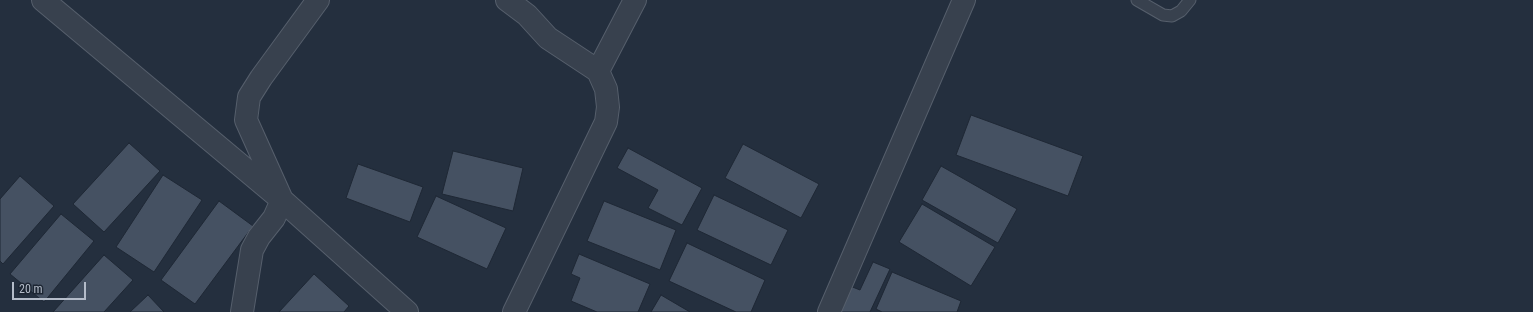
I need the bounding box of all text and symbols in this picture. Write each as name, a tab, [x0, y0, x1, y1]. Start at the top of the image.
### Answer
scale bar	[14, 274, 88, 300]
text: 20 m	[19, 282, 43, 296]

